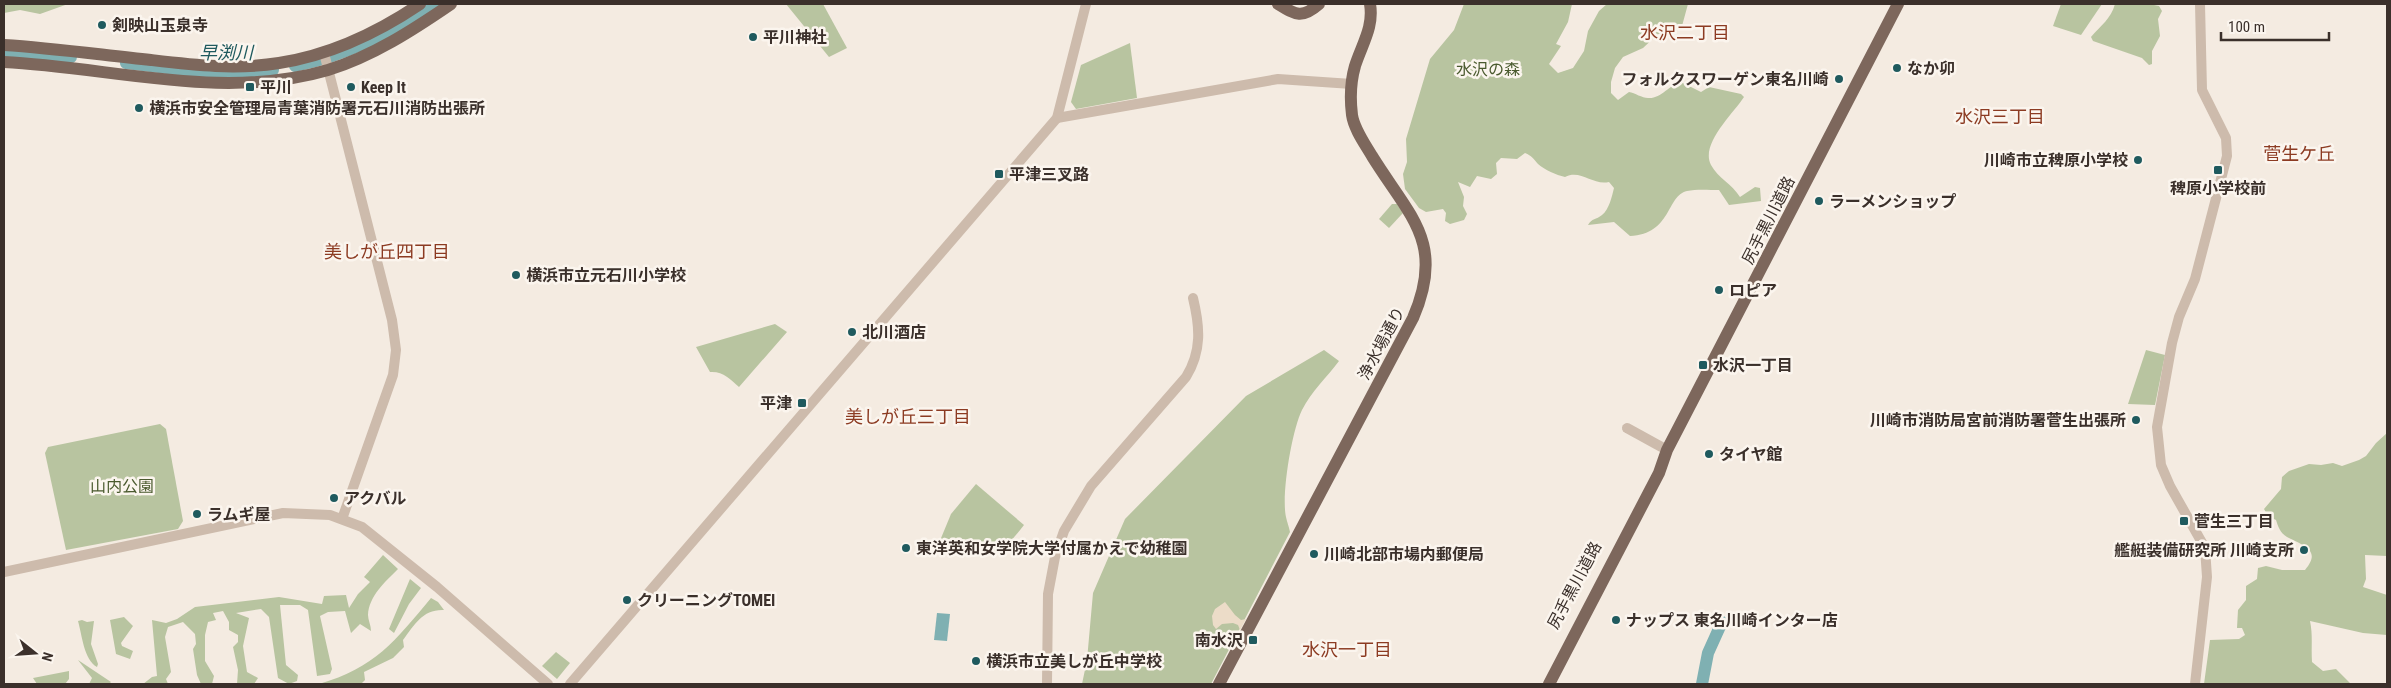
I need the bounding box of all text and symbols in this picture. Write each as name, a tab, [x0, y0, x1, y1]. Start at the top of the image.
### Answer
scale bar	[2221, 10, 2328, 42]
place label: 剣映山玉泉寺	[112, 16, 208, 35]
text: 100 m	[2228, 18, 2265, 36]
marker: 剣映山玉泉寺	[96, 19, 108, 31]
district label: 水沢二丁目	[1640, 22, 1730, 43]
place label: 平川神社	[763, 28, 827, 47]
marker: 平川神社	[747, 31, 759, 43]
water label: 早渕川	[199, 42, 255, 63]
place label: なか卯	[1907, 59, 1955, 78]
park label: 水沢の森	[1456, 60, 1520, 79]
marker: なか卯	[1891, 62, 1903, 74]
place label: フォルクスワーゲン東名川崎	[1621, 70, 1829, 89]
marker: フォルクスワーゲン東名川崎	[1833, 73, 1845, 85]
place label: 平川	[260, 78, 292, 97]
place label: Keep It	[361, 78, 406, 97]
marker: 平川	[244, 81, 256, 93]
marker: Keep It	[345, 81, 357, 93]
place label: 横浜市安全管理局青葉消防署元石川消防出張所	[149, 99, 485, 118]
marker: 横浜市安全管理局青葉消防署元石川消防出張所	[133, 102, 145, 114]
district label: 水沢三丁目	[1955, 106, 2045, 127]
district label: 菅生ケ丘	[2263, 143, 2335, 164]
place label: 川崎市立稗原小学校	[1984, 151, 2128, 170]
marker: 川崎市立稗原小学校	[2132, 154, 2144, 166]
marker: 稗原小学校前	[2212, 164, 2224, 176]
place label: 平津三叉路	[1009, 165, 1089, 184]
marker: 平津三叉路	[993, 168, 1005, 180]
street label: 尻手黒川道路	[1738, 173, 1799, 267]
place label: 稗原小学校前	[2170, 179, 2266, 198]
place label: ラーメンショップ	[1829, 192, 1956, 211]
marker: ラーメンショップ	[1813, 195, 1825, 207]
district label: 美しが丘四丁目	[324, 241, 450, 262]
place label: 横浜市立元石川小学校	[526, 266, 686, 285]
marker: 横浜市立元石川小学校	[510, 269, 522, 281]
place label: ロピア	[1729, 281, 1777, 300]
marker: ロピア	[1713, 284, 1725, 296]
street label: 浄水場通り	[1354, 303, 1409, 383]
place label: 北川酒店	[862, 323, 926, 342]
marker: 北川酒店	[846, 326, 858, 338]
place label: 水沢一丁目	[1713, 356, 1793, 375]
marker: 水沢一丁目	[1697, 359, 1709, 371]
place label: 平津	[760, 394, 792, 413]
marker: 平津	[796, 397, 808, 409]
district label: 美しが丘三丁目	[845, 406, 971, 427]
place label: 川崎市消防局宮前消防署菅生出張所	[1870, 411, 2126, 430]
marker: 川崎市消防局宮前消防署菅生出張所	[2130, 414, 2142, 426]
place label: タイヤ館	[1719, 445, 1783, 464]
marker: タイヤ館	[1703, 448, 1715, 460]
park label: 山内公園	[90, 477, 154, 496]
place label: アクバル	[344, 489, 406, 508]
marker: アクバル	[328, 492, 340, 504]
place label: ラムギ屋	[207, 505, 271, 524]
marker: ラムギ屋	[191, 508, 203, 520]
place label: 菅生三丁目	[2194, 512, 2274, 531]
marker: 菅生三丁目	[2178, 515, 2190, 527]
street label: 尻手黒川道路	[1544, 538, 1605, 632]
place label: 東洋英和女学院大学付属かえで幼稚園	[916, 539, 1188, 558]
place label: 艦艇装備研究所 川崎支所	[2114, 541, 2294, 560]
marker: 東洋英和女学院大学付属かえで幼稚園	[900, 542, 912, 554]
marker: 艦艇装備研究所 川崎支所	[2298, 544, 2310, 556]
place label: 川崎北部市場内郵便局	[1324, 545, 1484, 564]
marker: 川崎北部市場内郵便局	[1308, 548, 1320, 560]
place label: クリーニングTOMEI	[637, 591, 775, 610]
marker: クリーニングTOMEI	[621, 594, 633, 606]
place label: ナップス 東名川崎インター店	[1626, 611, 1838, 630]
marker: ナップス 東名川崎インター店	[1610, 614, 1622, 626]
north arrow	[10, 628, 60, 678]
place label: 南水沢	[1195, 631, 1243, 650]
marker: 南水沢	[1247, 634, 1259, 646]
district label: 水沢一丁目	[1302, 639, 1392, 660]
text: N	[39, 650, 56, 663]
place label: 横浜市立美しが丘中学校	[986, 652, 1162, 671]
marker: 横浜市立美しが丘中学校	[970, 655, 982, 667]

